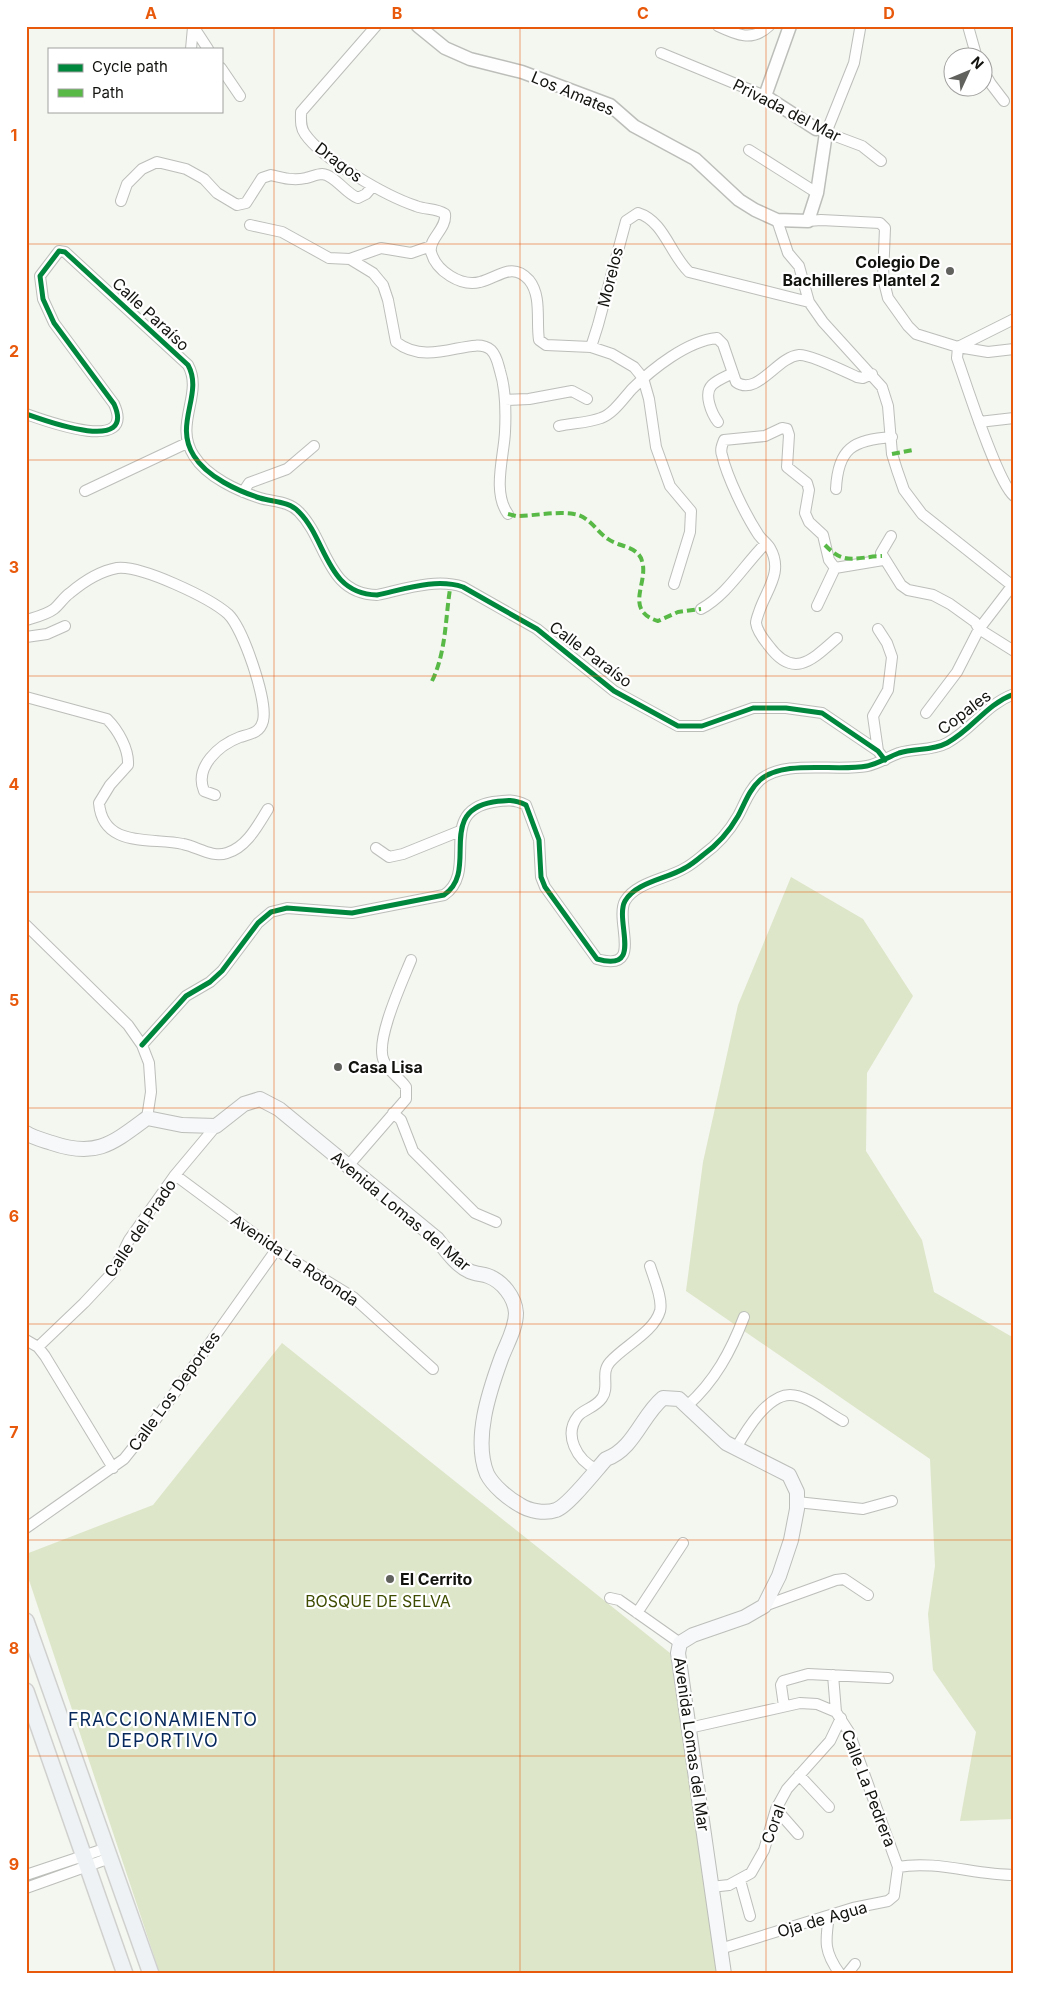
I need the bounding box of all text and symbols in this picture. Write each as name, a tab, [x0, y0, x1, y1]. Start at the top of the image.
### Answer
text: A	[145, 3, 157, 23]
text: B	[392, 3, 402, 23]
text: C	[637, 3, 649, 23]
text: D	[883, 3, 895, 23]
legend	[48, 48, 222, 112]
north arrow	[942, 48, 992, 98]
text: N	[968, 53, 988, 72]
text: Cycle path	[92, 57, 168, 76]
street label: Los Amates	[528, 67, 618, 119]
street label: Privada del Mar	[730, 74, 844, 146]
text: Path	[92, 83, 124, 102]
text: 1	[11, 125, 17, 145]
street label: Dragos	[311, 138, 367, 186]
street label: Morelos	[593, 245, 627, 309]
place label: Colegio De Bachilleres Plantel 2	[782, 252, 940, 290]
marker: Colegio De Bachilleres Plantel 2	[944, 265, 956, 277]
street label: Calle Paraíso	[108, 273, 194, 355]
text: 2	[9, 341, 19, 361]
text: 3	[9, 557, 19, 577]
street label: Calle Paraíso	[546, 616, 636, 692]
street label: Copales	[933, 685, 995, 739]
text: 4	[9, 774, 20, 794]
text: 5	[9, 990, 19, 1010]
place label: Casa Lisa	[348, 1057, 423, 1077]
marker: Casa Lisa	[332, 1061, 344, 1073]
street label: Avenida Lomas del Mar	[327, 1147, 475, 1275]
street label: Calle del Prado	[100, 1175, 180, 1281]
text: 6	[9, 1206, 19, 1226]
street label: Avenida La Rotonda	[227, 1210, 363, 1310]
street label: Calle Los Deportes	[124, 1327, 224, 1455]
text: 7	[9, 1422, 19, 1442]
place label: El Cerrito	[400, 1569, 473, 1589]
marker: El Cerrito	[384, 1573, 396, 1585]
park label: BOSQUE DE SELVA	[305, 1591, 451, 1611]
text: 8	[9, 1638, 19, 1658]
street label: Avenida Lomas del Mar	[670, 1655, 714, 1833]
district label: FRACCIONAMIENTO DEPORTIVO	[68, 1709, 258, 1751]
street label: Calle La Pedrera	[837, 1726, 901, 1850]
street label: Coral	[757, 1802, 789, 1846]
text: 9	[9, 1854, 19, 1874]
street label: Oja de Agua	[775, 1897, 869, 1941]

